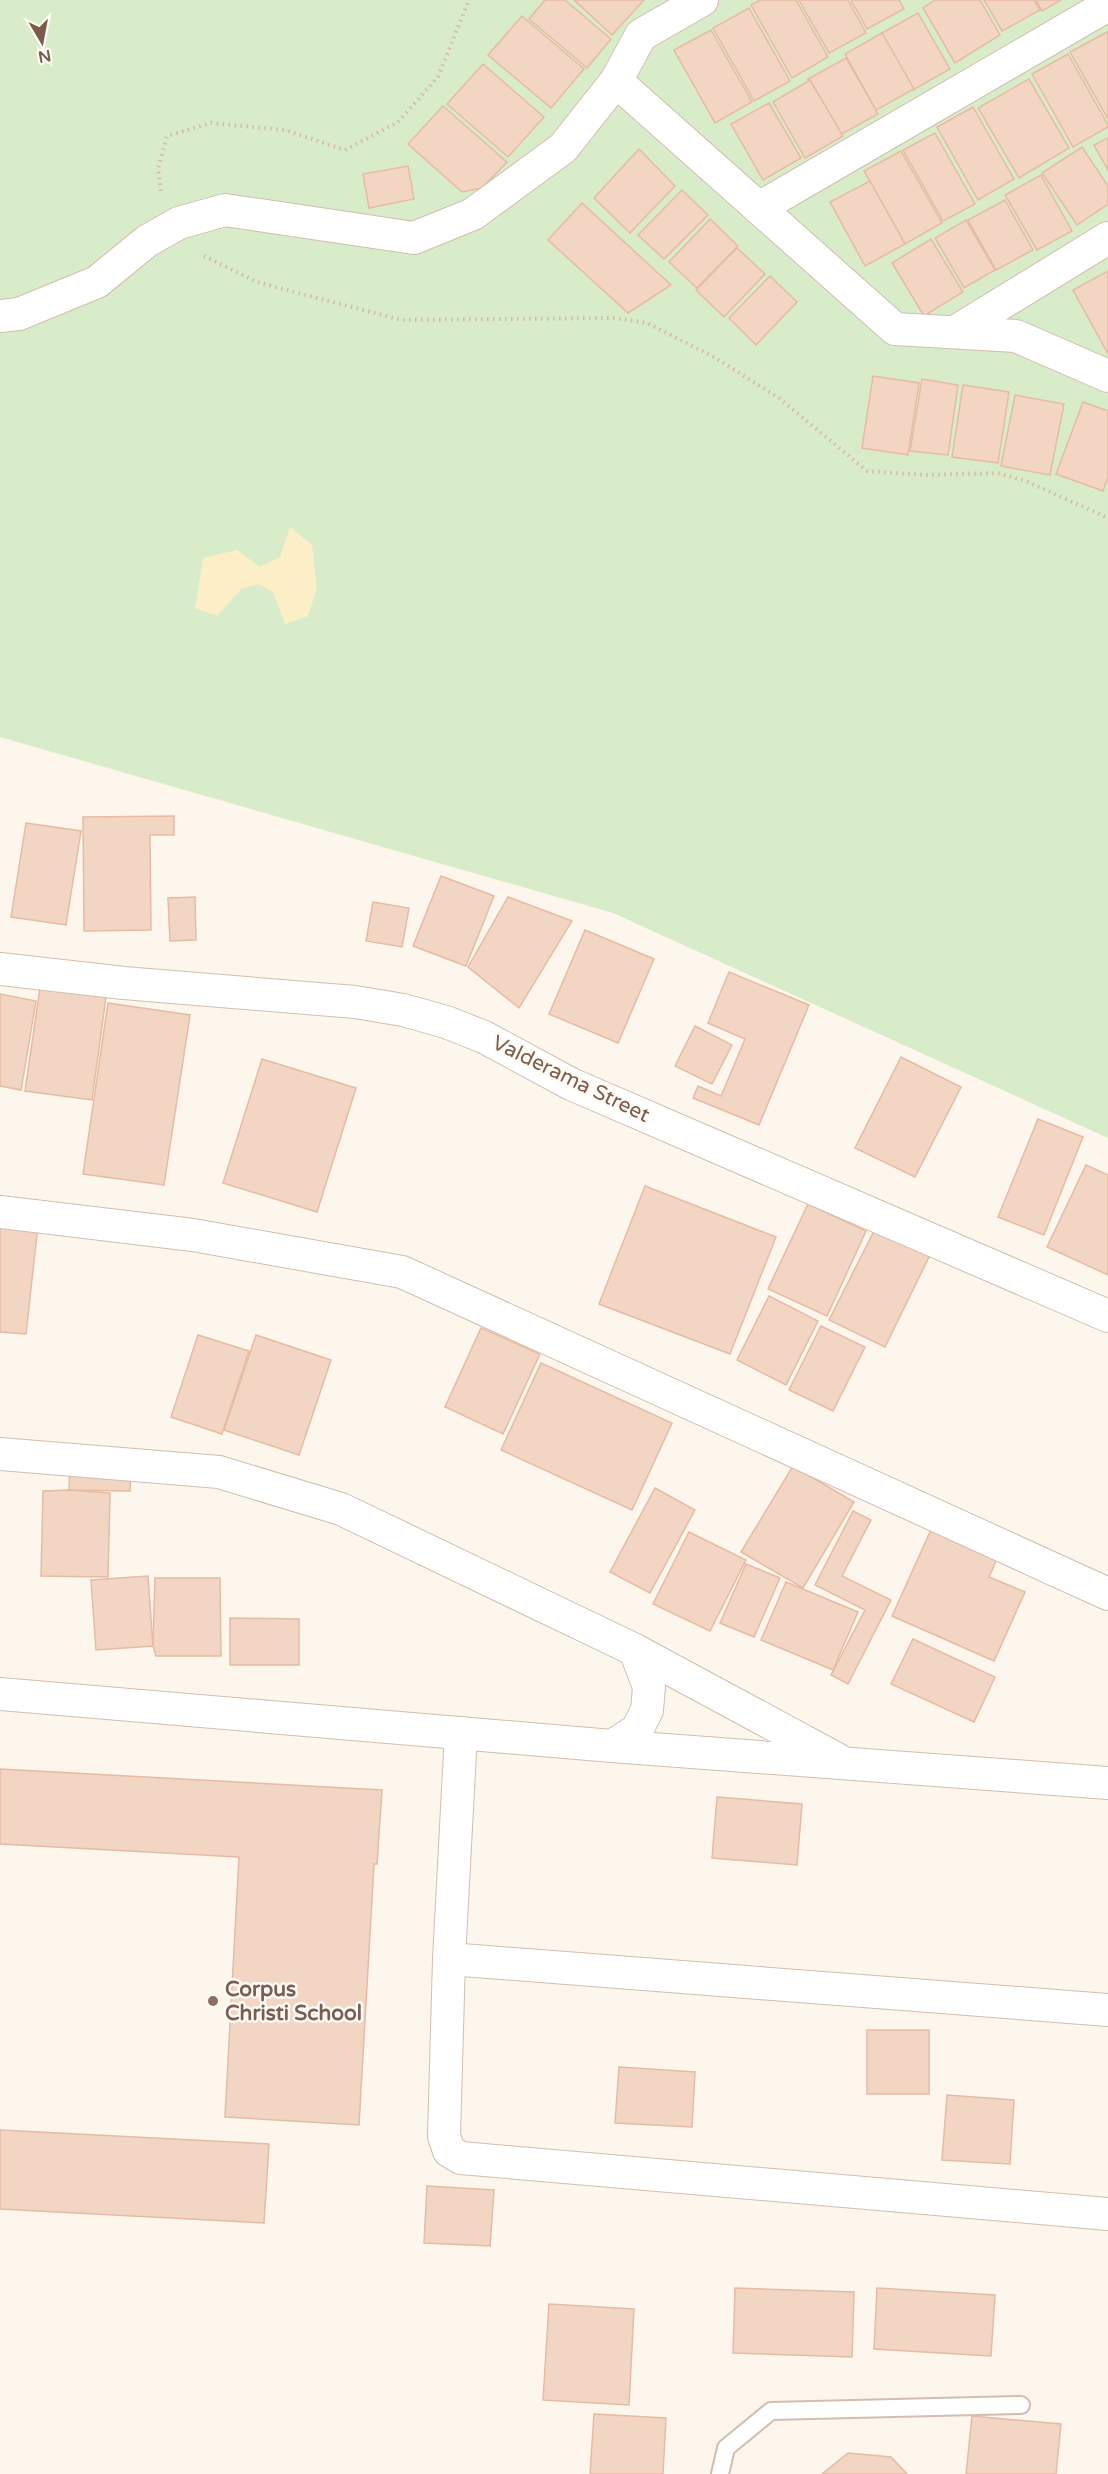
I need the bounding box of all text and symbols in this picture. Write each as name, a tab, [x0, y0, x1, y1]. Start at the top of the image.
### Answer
north arrow	[12, 12, 72, 72]
text: N	[36, 45, 52, 67]
street label: Valderama Street	[488, 1030, 654, 1128]
place label: Corpus Christi School	[225, 1977, 362, 2026]
marker: Corpus Christi School	[206, 1994, 220, 2008]

